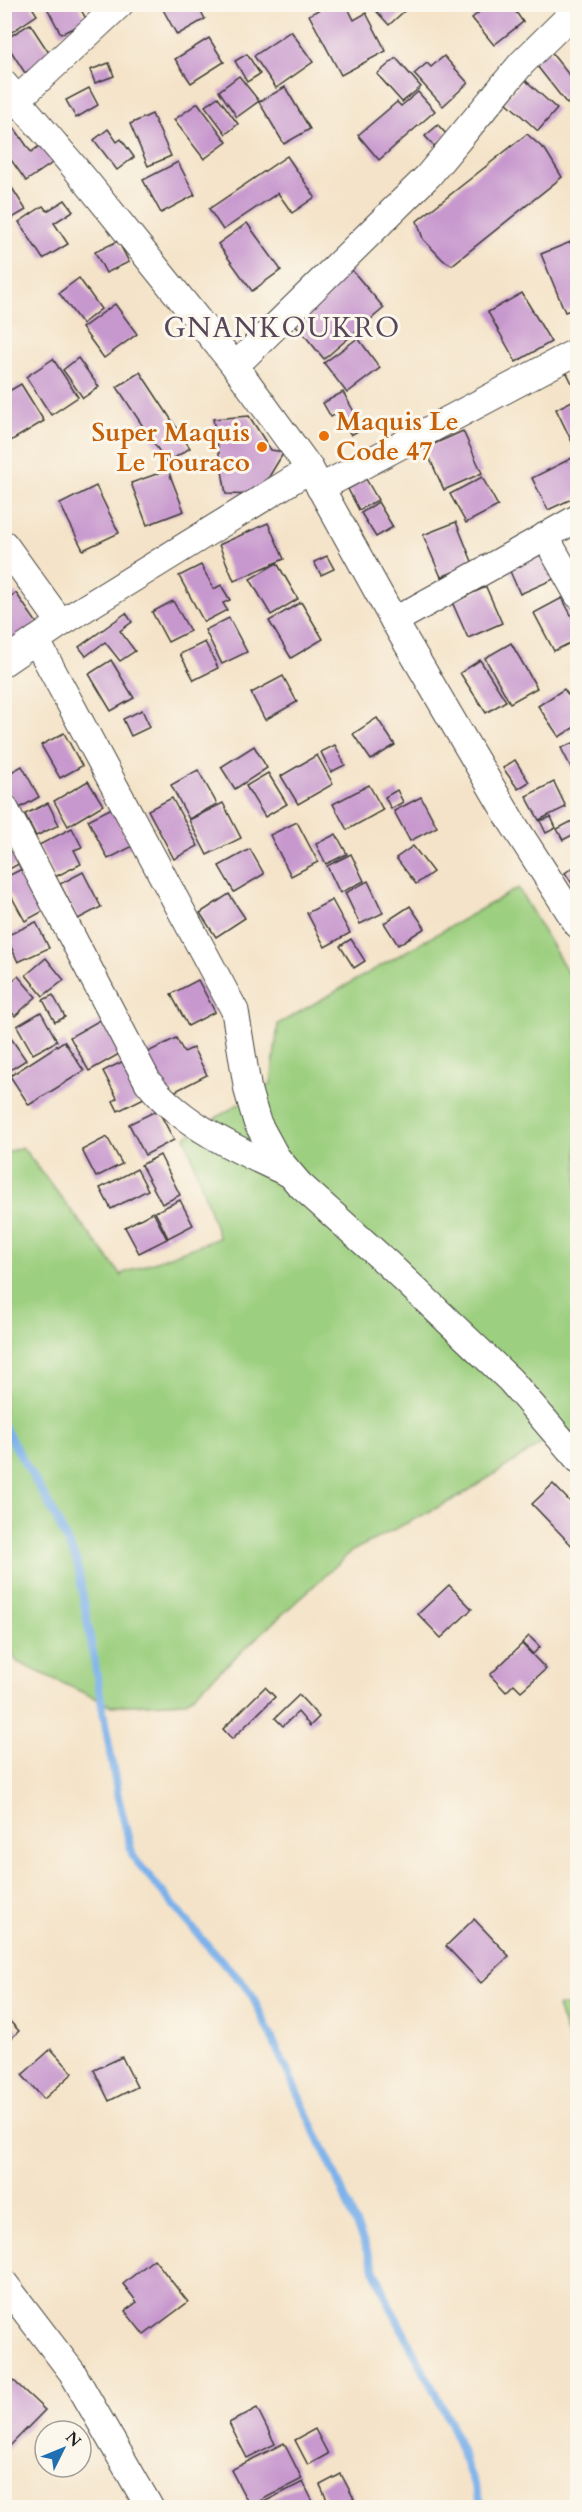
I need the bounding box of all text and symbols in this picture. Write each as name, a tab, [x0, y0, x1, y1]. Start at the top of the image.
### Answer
district label: GNANKOUKRO	[163, 309, 401, 347]
place label: Maquis Le Code 47	[336, 404, 459, 469]
place label: Super Maquis Le Touraco	[92, 415, 250, 480]
marker: Maquis Le Code 47	[317, 429, 331, 443]
marker: Super Maquis Le Touraco	[255, 440, 269, 454]
north arrow	[33, 2419, 93, 2479]
text: N	[60, 2427, 86, 2452]

